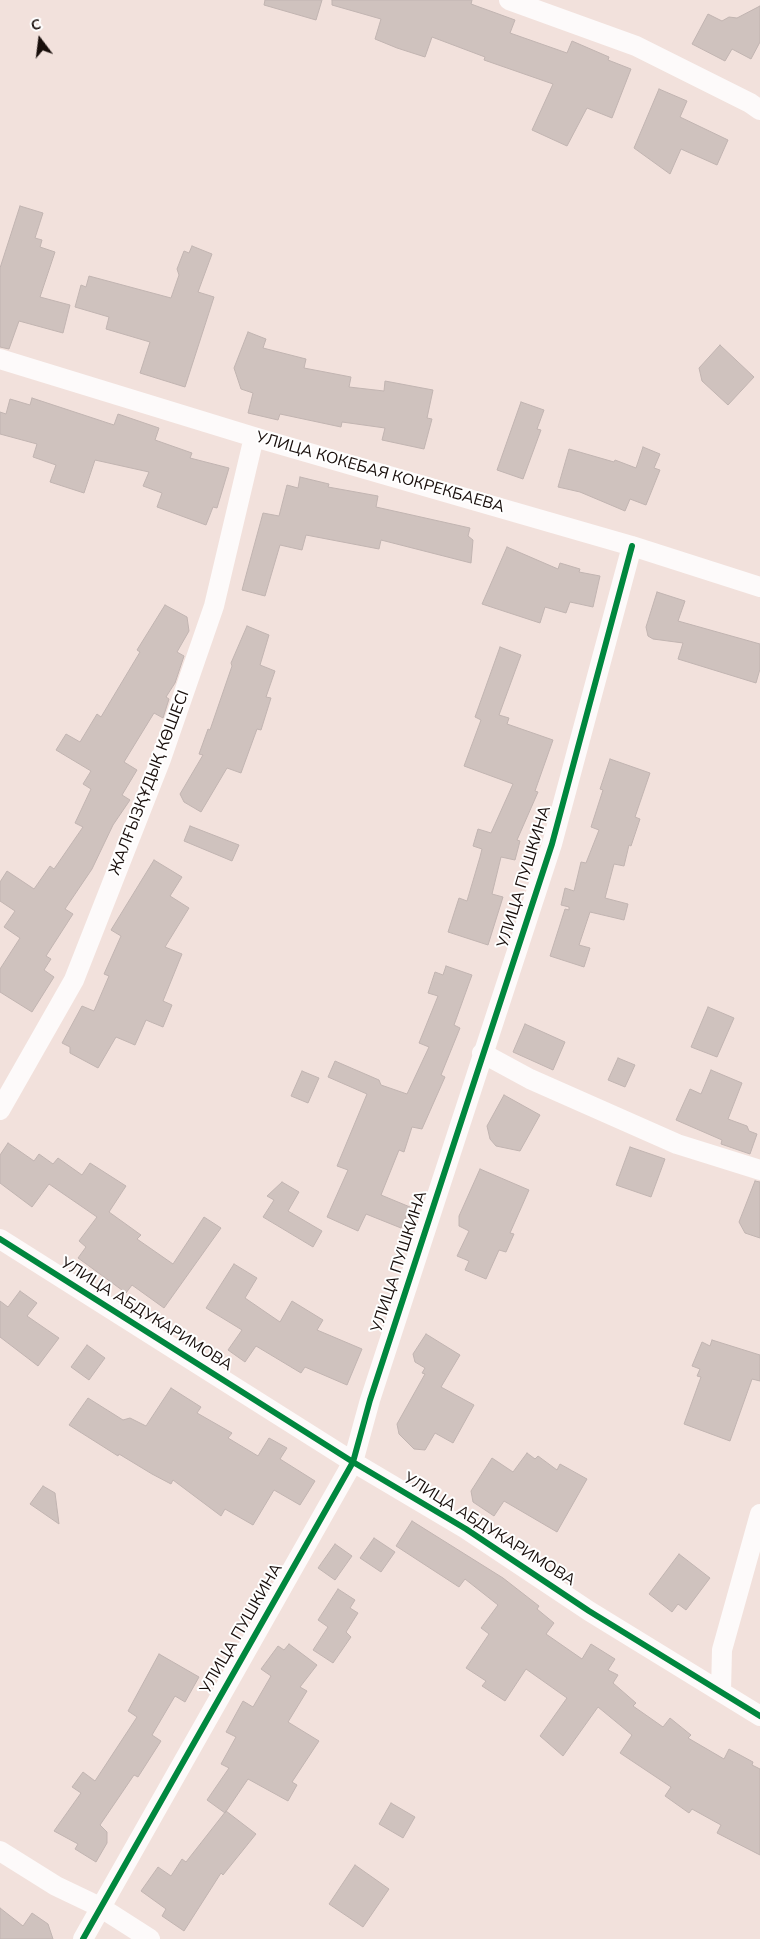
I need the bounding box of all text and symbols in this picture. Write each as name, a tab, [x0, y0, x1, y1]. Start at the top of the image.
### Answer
north arrow	[15, 15, 65, 65]
text: С	[29, 15, 43, 35]
street label: УЛИЦА КОКЕБАЯ КОКРЕКБАЕВА	[253, 428, 507, 518]
street label: ЖАЛҒЫЗҚҰДЫҚ КӨШЕСІ	[106, 688, 194, 878]
street label: УЛИЦА ПУШКИНА	[494, 804, 556, 950]
street label: УЛИЦА ПУШКИНА	[368, 1189, 432, 1335]
street label: УЛИЦА АБДУКАРИМОВА	[57, 1254, 235, 1376]
street label: УЛИЦА АБДУКАРИМОВА	[400, 1469, 578, 1591]
street label: УЛИЦА ПУШКИНА	[197, 1560, 287, 1698]

